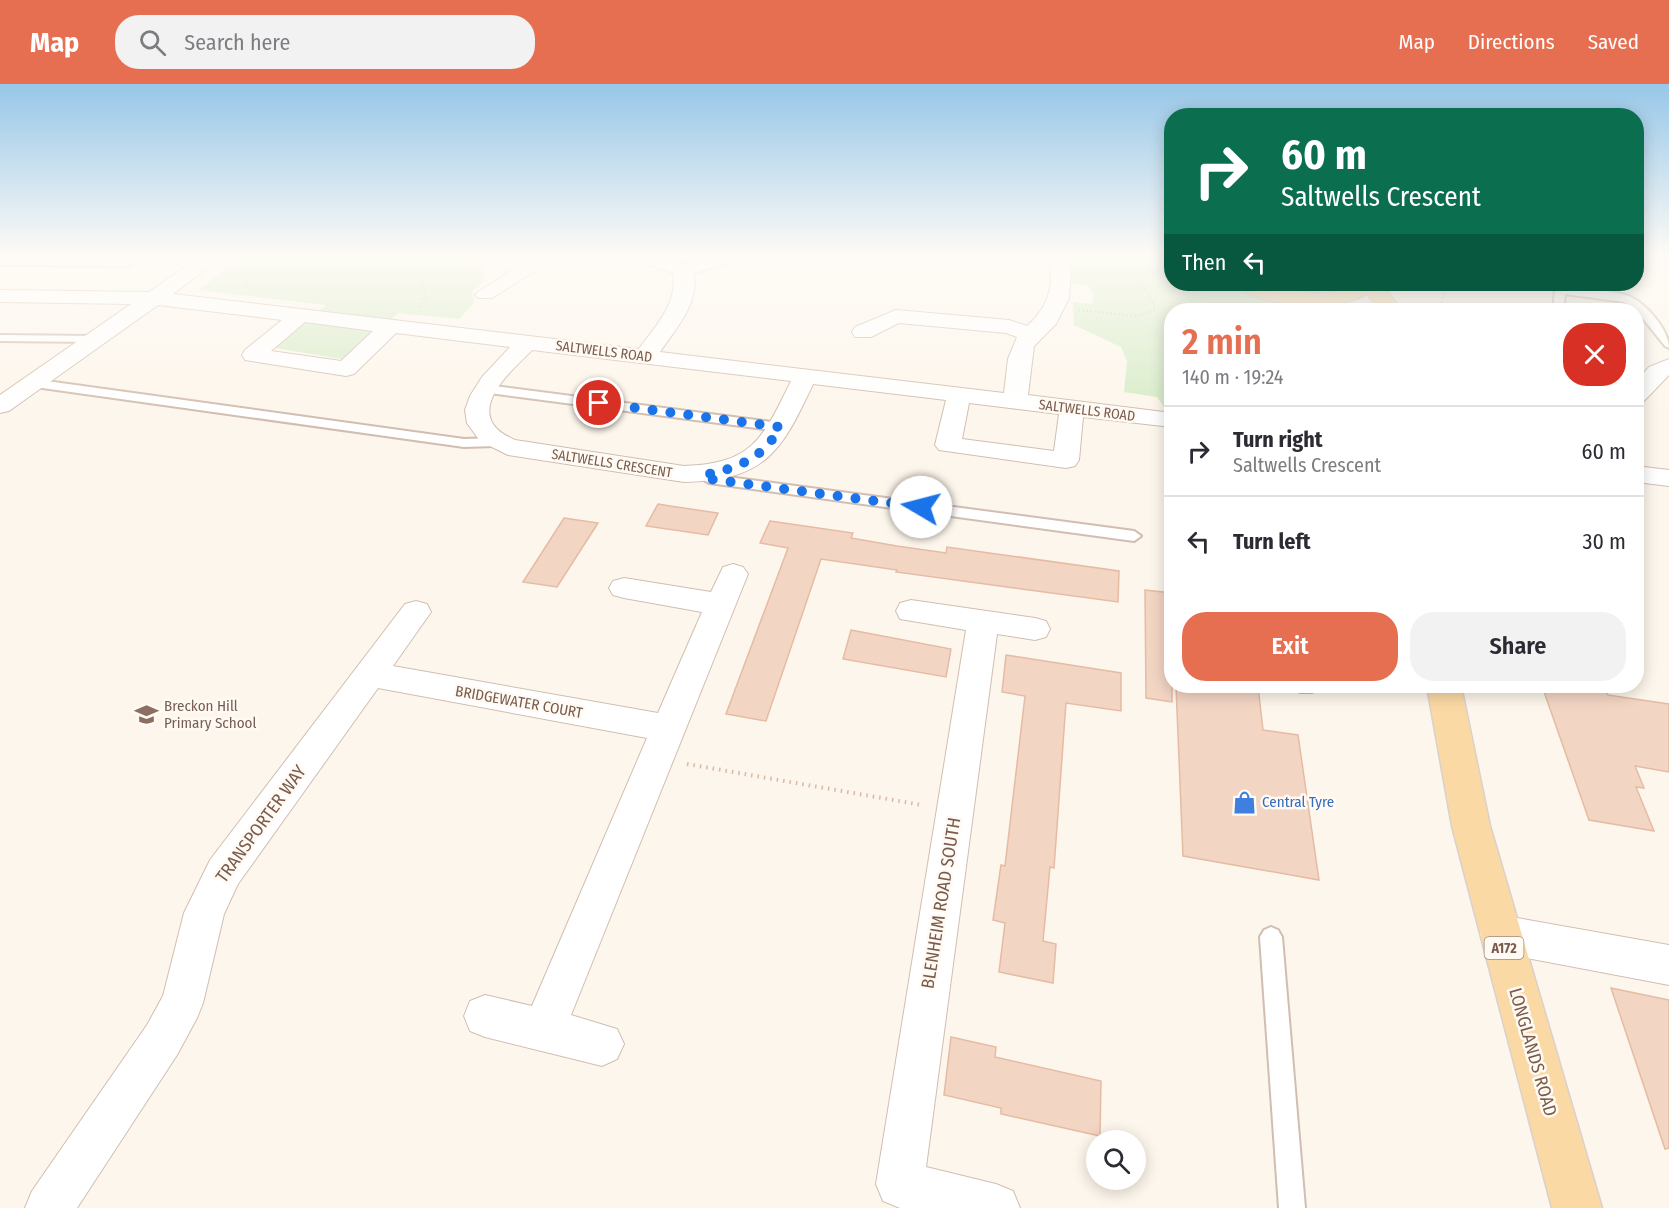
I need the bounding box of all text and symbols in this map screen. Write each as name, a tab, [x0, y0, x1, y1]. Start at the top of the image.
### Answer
search box	[115, 15, 535, 69]
text: Map	[30, 26, 79, 59]
icon: search	[136, 26, 169, 59]
text: Search here	[184, 29, 290, 56]
text: Map	[1398, 29, 1435, 55]
text: Directions	[1468, 29, 1555, 55]
text: Saved	[1588, 29, 1639, 55]
text: 60 m	[1281, 130, 1367, 180]
icon: right	[1182, 132, 1260, 210]
text: Saltwells Crescent	[1281, 181, 1481, 213]
icon: left	[1238, 246, 1271, 279]
text: Then	[1182, 249, 1226, 276]
text: 2 min	[1182, 320, 1262, 364]
button: close	[1563, 323, 1626, 386]
street label: SALTWELLS ROAD	[555, 337, 653, 366]
text: 140 m · 19:24	[1182, 365, 1283, 389]
pin	[573, 377, 624, 428]
icon: arrive	[582, 386, 615, 419]
street label: SALTWELLS ROAD	[1038, 396, 1136, 425]
text: Turn right	[1233, 426, 1322, 453]
icon: right	[1182, 435, 1215, 468]
text: 60 m	[1582, 438, 1626, 465]
street label: SALTWELLS CRESCENT	[550, 446, 674, 482]
text: Saltwells Crescent	[1233, 453, 1381, 477]
position arrow	[889, 475, 953, 539]
icon: left	[1182, 525, 1215, 558]
text: Turn left	[1233, 528, 1311, 555]
text: 30 m	[1583, 528, 1626, 555]
button: Exit	[1182, 612, 1398, 681]
button: Share	[1410, 612, 1626, 681]
street label: BRIDGEWATER COURT	[454, 682, 584, 722]
place label: Breckon Hill Primary School	[164, 697, 256, 732]
school or university icon: Breckon Hill Primary School	[133, 702, 159, 728]
street label: TRANSPORTER WAY	[211, 761, 311, 887]
shop icon: Central Tyre	[1231, 789, 1257, 815]
place label: Central Tyre	[1262, 793, 1334, 811]
street label: BLENHEIM ROAD SOUTH	[917, 816, 965, 990]
road number: A172	[1484, 937, 1524, 959]
street label: LONGLANDS ROAD	[1504, 985, 1562, 1119]
map controls	[1086, 1130, 1146, 1190]
button: search	[1086, 1130, 1146, 1190]

